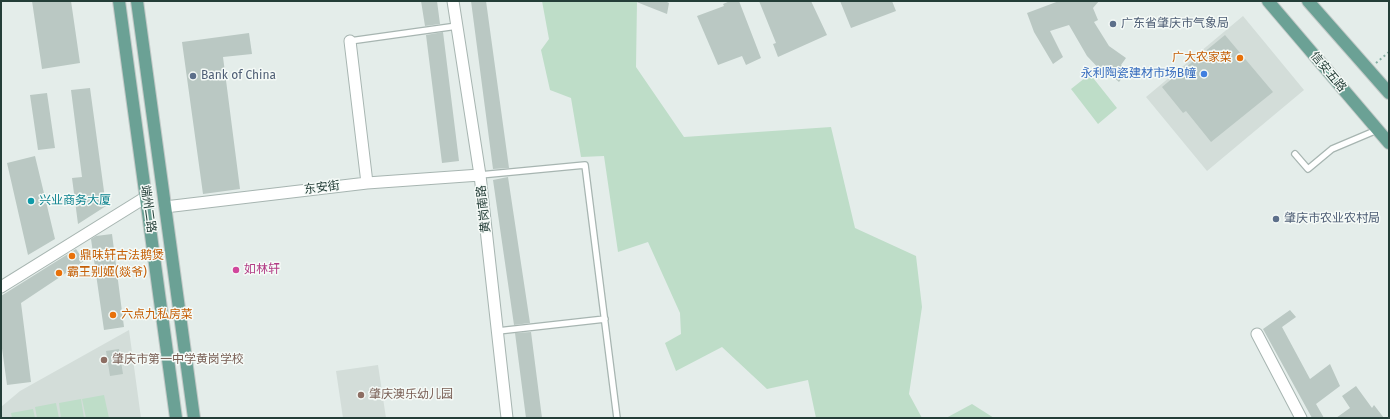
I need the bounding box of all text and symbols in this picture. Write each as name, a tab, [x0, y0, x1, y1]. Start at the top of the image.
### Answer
place label: 广东省肇庆市气象局	[1121, 17, 1229, 31]
marker: 广东省肇庆市气象局	[1108, 19, 1118, 29]
street label: 信安五路	[1307, 49, 1349, 95]
place label: 广大农家菜	[1172, 51, 1232, 65]
marker: 广大农家菜	[1235, 53, 1245, 63]
place label: 永利陶瓷建材市场B幢	[1081, 67, 1196, 81]
place label: Bank of China	[201, 69, 276, 83]
marker: 永利陶瓷建材市场B幢	[1199, 69, 1209, 79]
marker: Bank of China	[188, 71, 198, 81]
street label: 东安街	[303, 179, 341, 197]
street label: 端州二路	[138, 184, 158, 234]
street label: 黄岗南路	[474, 184, 494, 234]
place label: 兴业商务大厦	[39, 194, 111, 208]
marker: 兴业商务大厦	[26, 196, 36, 206]
place label: 肇庆市农业农村局	[1284, 212, 1380, 226]
marker: 肇庆市农业农村局	[1271, 214, 1281, 224]
place label: 鼎味轩古法鹅煲	[80, 249, 164, 263]
marker: 鼎味轩古法鹅煲	[67, 251, 77, 261]
place label: 如林轩	[244, 263, 280, 277]
marker: 如林轩	[231, 265, 241, 275]
place label: 霸王别姬(燚爷)	[67, 266, 147, 280]
marker: 霸王别姬(燚爷)	[54, 268, 64, 278]
place label: 六点九私房菜	[121, 308, 193, 322]
marker: 六点九私房菜	[108, 310, 118, 320]
place label: 肇庆市第一中学黄岗学校	[112, 353, 244, 367]
marker: 肇庆市第一中学黄岗学校	[99, 355, 109, 365]
place label: 肇庆澳乐幼儿园	[369, 388, 453, 402]
marker: 肇庆澳乐幼儿园	[356, 390, 366, 400]

